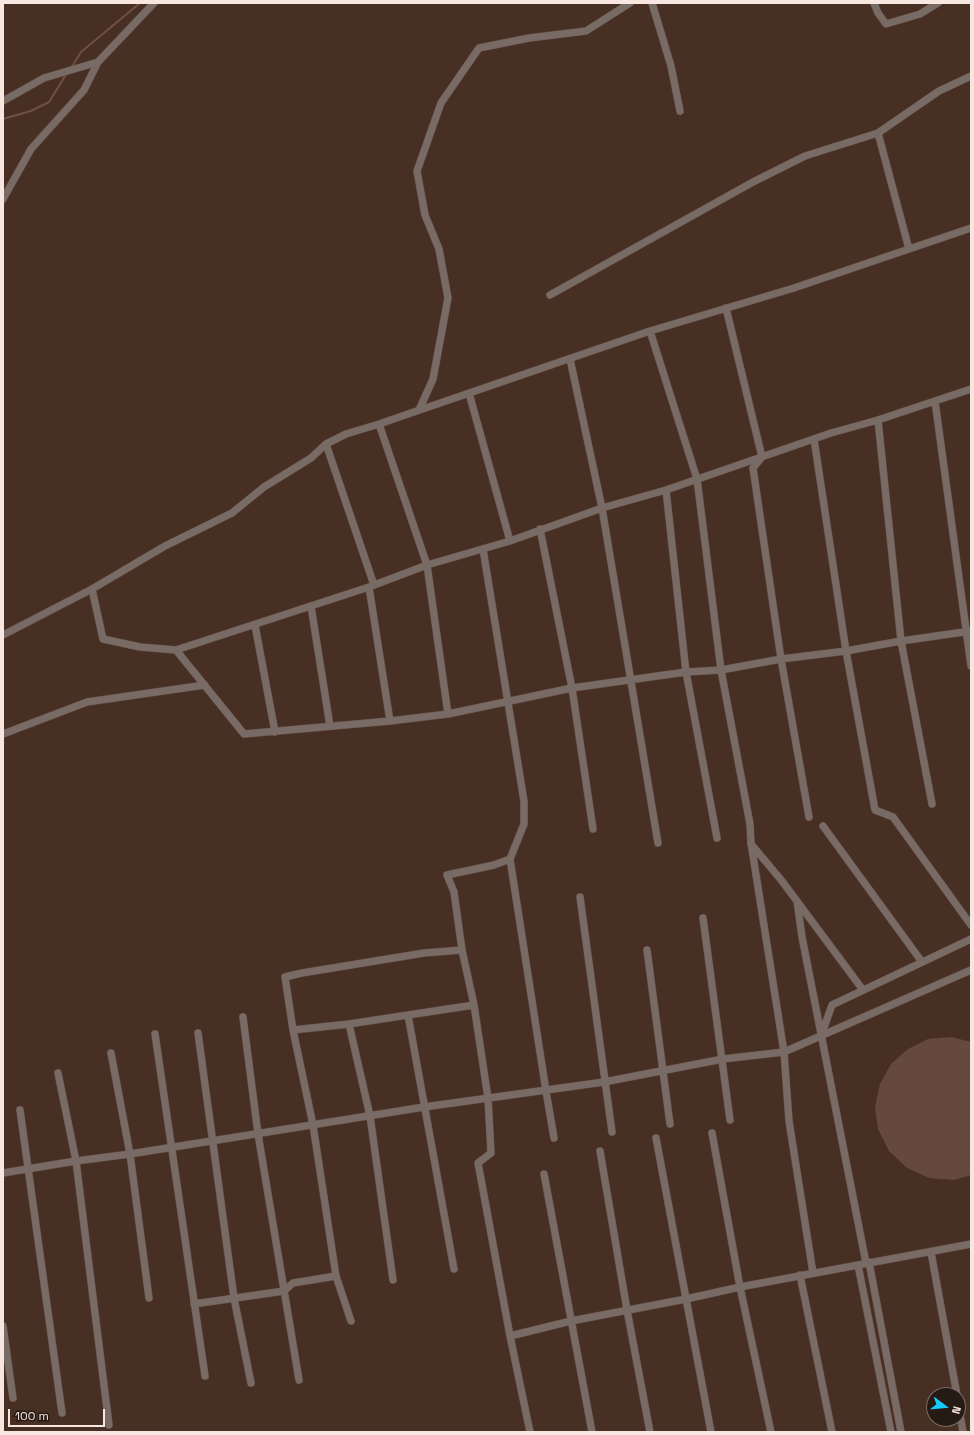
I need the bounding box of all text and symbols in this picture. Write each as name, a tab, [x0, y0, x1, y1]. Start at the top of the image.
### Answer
north arrow	[926, 1387, 966, 1427]
scale bar	[10, 1401, 107, 1427]
text: N	[949, 1405, 964, 1416]
text: 100 m	[15, 1408, 49, 1424]

